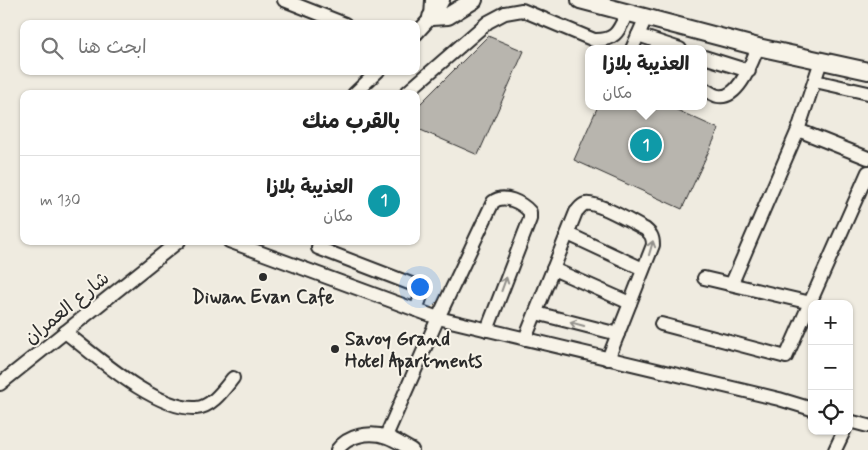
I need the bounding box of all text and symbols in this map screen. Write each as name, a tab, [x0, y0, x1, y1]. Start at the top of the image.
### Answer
search box	[20, 20, 420, 75]
icon: search	[38, 34, 66, 62]
text: ابحث هنا	[78, 35, 147, 60]
popup	[585, 45, 707, 110]
text: العذيبة بلازا	[603, 52, 689, 77]
text: مكان	[603, 83, 632, 104]
text: بالقرب منك	[302, 108, 400, 136]
pin: 1	[630, 126, 662, 164]
text: العذيبة بلازا	[266, 175, 353, 200]
text: 130 m	[40, 190, 81, 211]
text: 1	[380, 190, 388, 211]
text: مكان	[323, 206, 353, 227]
one-way arrow	[646, 240, 656, 256]
street label: شارع العمران	[19, 266, 115, 350]
marker: Diwan Evan Cafe	[257, 271, 269, 283]
your location	[407, 274, 433, 300]
one-way arrow	[500, 277, 509, 292]
place label: Diwan Evan Cafe	[192, 285, 334, 310]
map controls	[808, 300, 853, 435]
button: +	[808, 300, 853, 345]
one-way arrow	[569, 318, 585, 328]
place label: Savoy Grand Hotel Apartments	[345, 327, 483, 376]
marker: Savoy Grand Hotel Apartments	[329, 343, 341, 355]
button: −	[808, 345, 853, 390]
button: locate	[808, 390, 853, 435]

